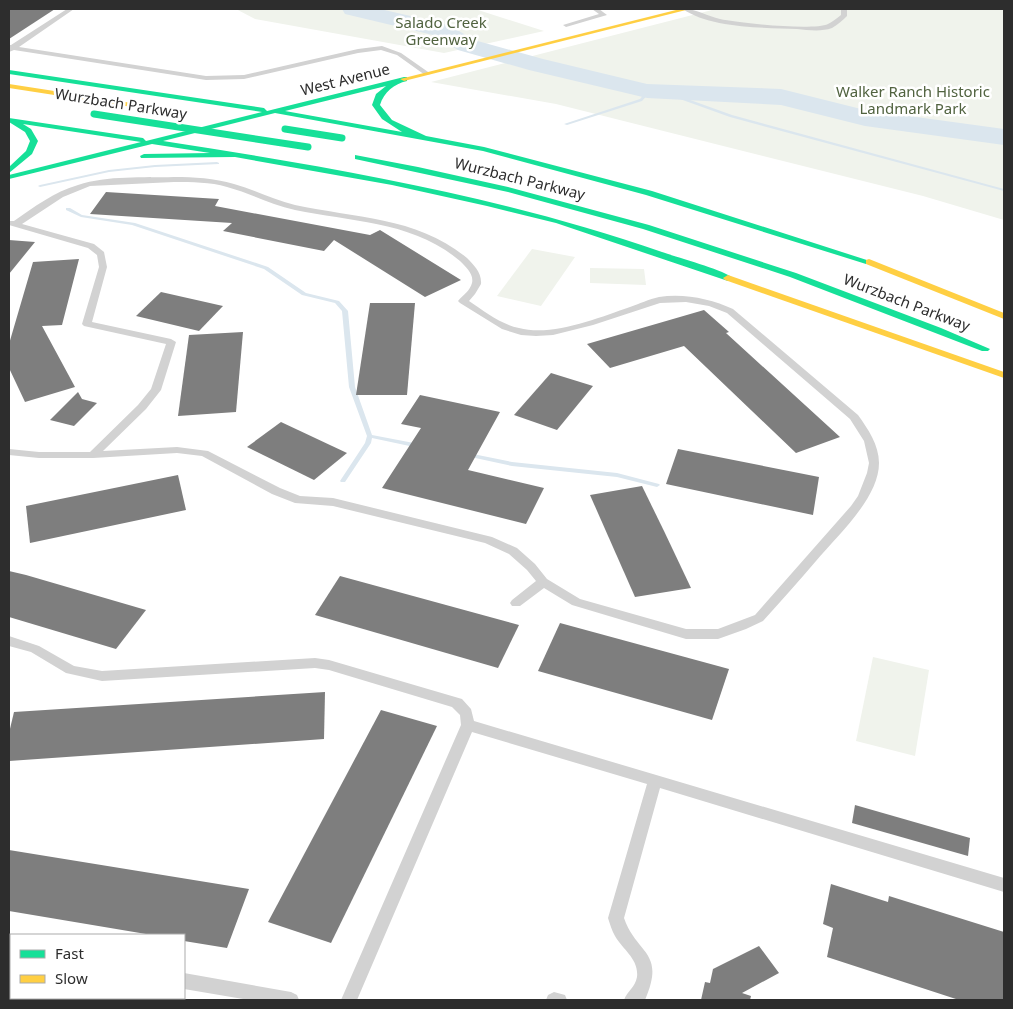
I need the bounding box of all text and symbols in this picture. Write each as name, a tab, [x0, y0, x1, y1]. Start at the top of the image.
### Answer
park label: Salado Creek Greenway	[395, 12, 487, 49]
street label: West Avenue	[298, 58, 392, 100]
park label: Walker Ranch Historic Landmark Park	[836, 81, 990, 118]
street label: Wurzbach Parkway	[53, 83, 189, 123]
street label: Wurzbach Parkway	[453, 152, 588, 204]
street label: Wurzbach Parkway	[841, 269, 973, 335]
legend	[10, 934, 185, 999]
text: Fast	[55, 943, 84, 963]
text: Slow	[55, 968, 88, 988]

